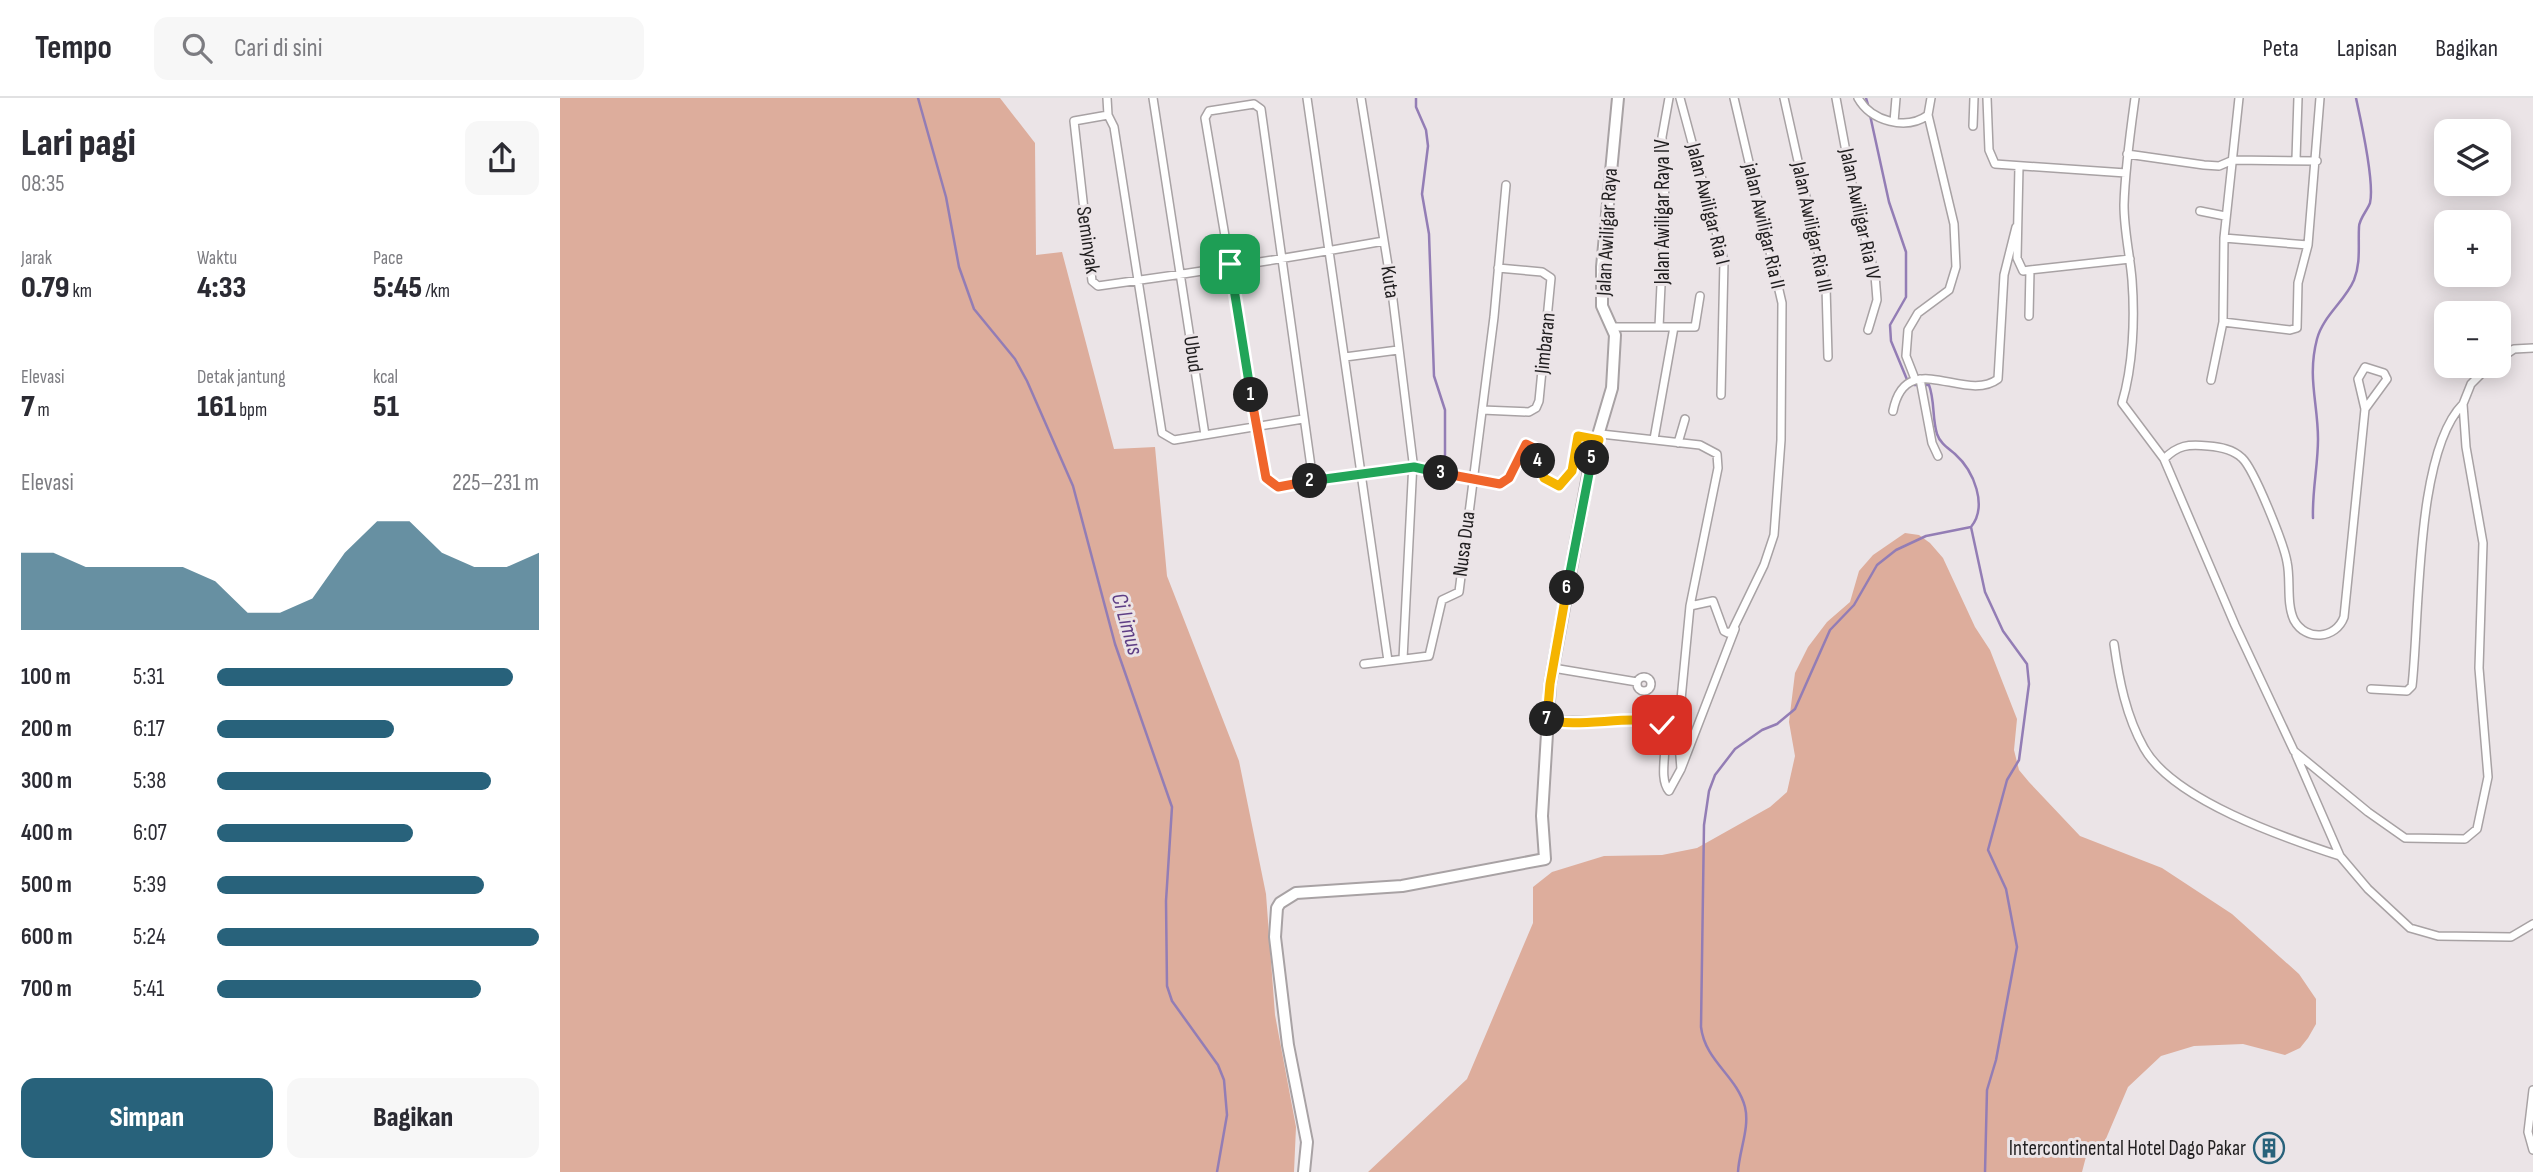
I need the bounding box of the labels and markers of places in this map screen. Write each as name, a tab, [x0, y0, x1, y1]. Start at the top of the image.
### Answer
pin	[1200, 234, 1260, 294]
pin: 1	[1234, 378, 1268, 412]
pin: 5	[1574, 440, 1610, 476]
pin: 4	[1520, 444, 1556, 478]
pin: 3	[1424, 456, 1458, 490]
pin: 2	[1292, 464, 1328, 498]
pin: 6	[1550, 570, 1584, 606]
pin	[1632, 695, 1692, 755]
pin: 7	[1530, 702, 1564, 736]
building icon: Intercontinental Hotel Dago Pakar	[2252, 1131, 2286, 1165]
place label: Intercontinental Hotel Dago Pakar	[2009, 1136, 2246, 1161]

